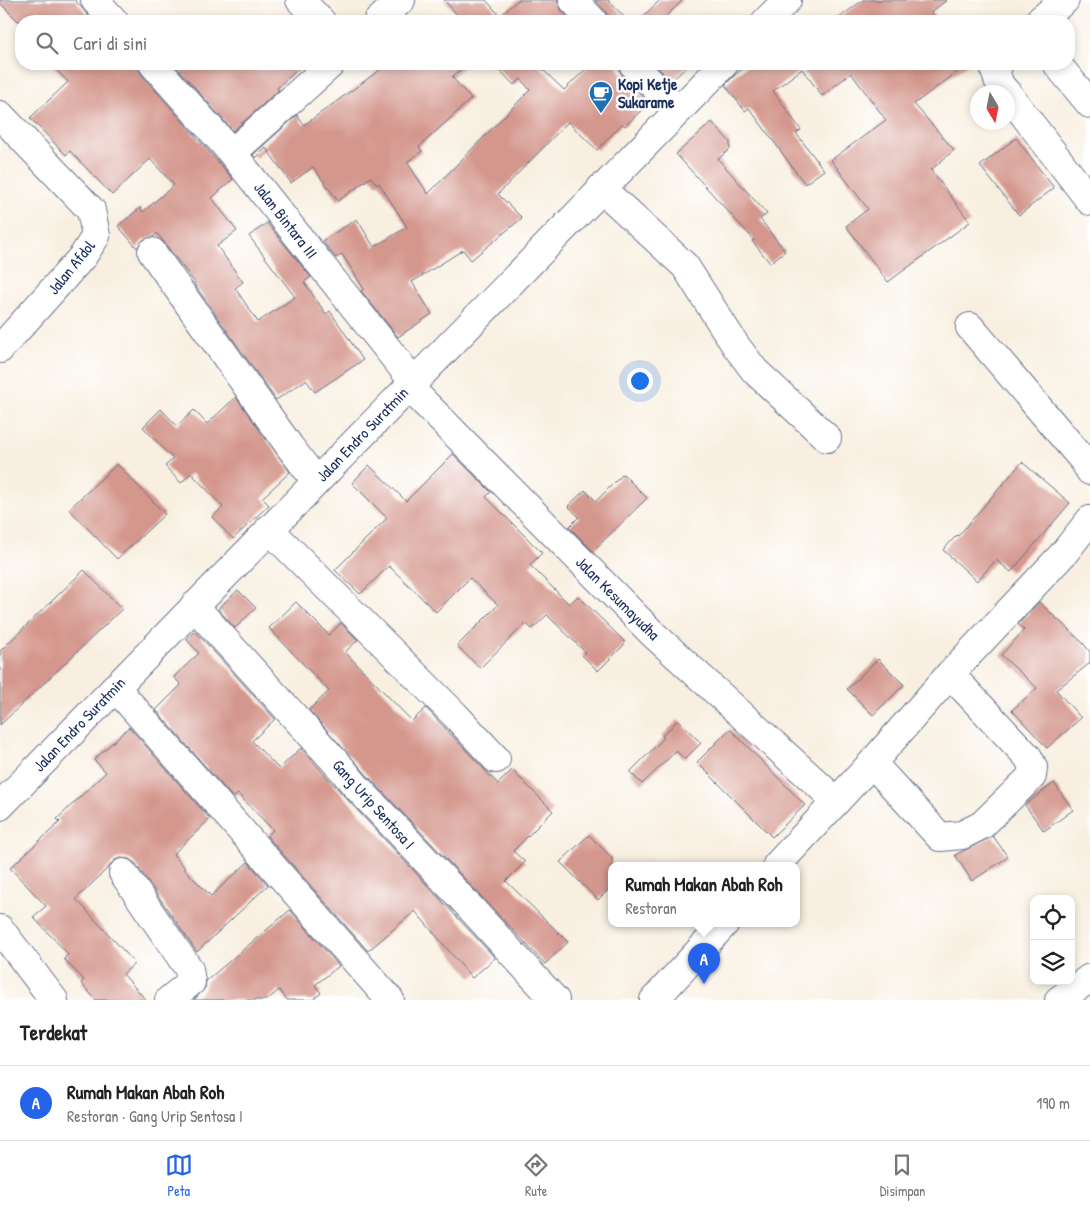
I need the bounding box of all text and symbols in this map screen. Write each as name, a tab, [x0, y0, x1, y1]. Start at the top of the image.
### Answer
search box	[15, 15, 1075, 70]
icon: search	[33, 29, 61, 57]
text: Cari di sini	[73, 30, 147, 56]
place label: Kopi Ketje Sukarame	[618, 73, 678, 113]
cafe icon: Kopi Ketje Sukarame	[588, 80, 614, 114]
north arrow	[970, 85, 1015, 130]
street label: Jalan Bintara III	[249, 177, 323, 263]
street label: Jalan Afdol	[42, 235, 100, 299]
your location	[627, 368, 653, 394]
street label: Jalan Endro Suratmin	[311, 382, 413, 486]
street label: Jalan Kesumayudha	[571, 551, 665, 645]
street label: Jalan Endro Suratmin	[28, 672, 130, 776]
street label: Gang Urip Sentosa I	[328, 754, 420, 854]
popup	[608, 862, 800, 927]
text: Rumah Makan Abah Roh	[625, 871, 783, 897]
map controls	[1030, 895, 1075, 985]
button: locate	[1030, 895, 1075, 940]
text: Restoran	[625, 897, 677, 919]
button: layers	[1030, 940, 1075, 985]
pin: A	[688, 943, 720, 984]
text: Terdekat	[20, 1018, 87, 1047]
text: Rumah Makan Abah Roh	[67, 1079, 224, 1105]
text: A	[32, 1092, 40, 1114]
text: 190 m	[1037, 1092, 1070, 1114]
text: Restoran · Gang Urip Sentosa I	[67, 1105, 243, 1127]
tab: Peta	[165, 1151, 193, 1200]
tab: Rute	[522, 1151, 550, 1200]
tab: Disimpan	[880, 1151, 925, 1200]

